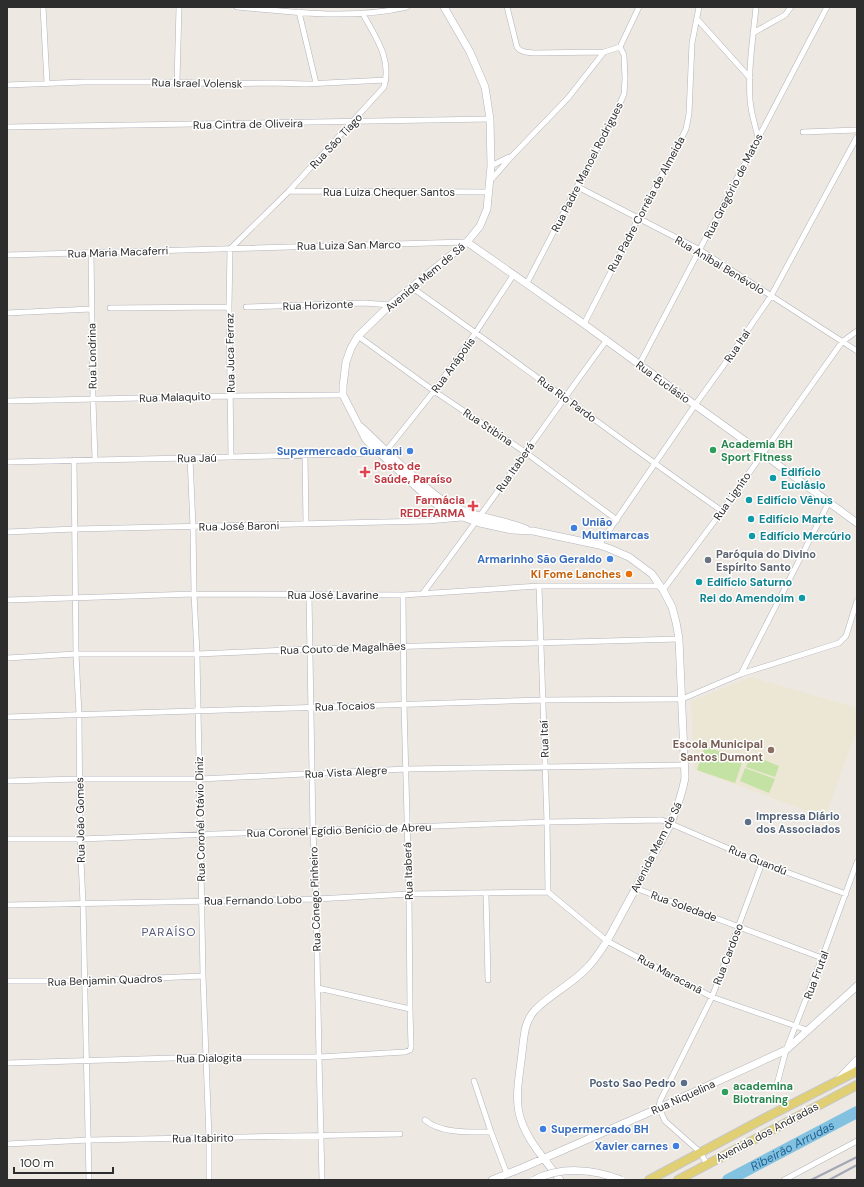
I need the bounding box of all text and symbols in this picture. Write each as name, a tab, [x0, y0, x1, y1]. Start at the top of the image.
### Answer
street label: Rua Israel Volensk	[151, 75, 243, 91]
street label: Rua Padre Manoel Rodrigues	[548, 100, 626, 234]
street label: Rua São Tiago	[307, 110, 365, 172]
street label: Rua Cintra de Oliveira	[193, 116, 303, 132]
street label: Rua Gregório de Matos	[700, 131, 766, 241]
street label: Rua Padre Corrêia de Almeida	[604, 134, 688, 274]
street label: Rua Luiza Chequer Santos	[323, 185, 455, 199]
street label: Rua Aníbal Benévolo	[673, 233, 767, 297]
street label: Rua Luiza San Marco	[297, 237, 401, 253]
street label: Avenida Mem de Sá	[382, 240, 468, 314]
street label: Rua Maria Macaferri	[67, 243, 169, 261]
street label: Rua Horizonte	[282, 297, 354, 313]
street label: Rua Juca Ferraz	[222, 313, 238, 393]
street label: Rua Londrina	[84, 323, 100, 389]
street label: Rua Itaí	[721, 326, 753, 365]
street label: Rua Anápolis	[428, 334, 478, 396]
street label: Rua Euclásio	[633, 358, 693, 406]
street label: Rua Rio Pardo	[535, 373, 599, 425]
street label: Rua Malaquito	[139, 389, 211, 405]
street label: Rua Stibina	[460, 405, 516, 449]
place label: Academia BH Sport Fitness	[721, 437, 793, 464]
street label: Rua Itaberá	[493, 439, 537, 495]
place label: Supermercado Guarani	[277, 444, 402, 458]
marker: Academia BH Sport Fitness	[708, 445, 718, 455]
marker: Supermercado Guarani	[405, 446, 415, 456]
street label: Rua Jaú	[177, 451, 217, 465]
place label: Posto de Saúde, Paraíso	[374, 459, 453, 486]
place label: Edifício Euclásio	[781, 465, 826, 492]
marker: Posto de Saúde, Paraíso	[359, 466, 371, 478]
street label: Rua Lignito	[710, 469, 754, 523]
marker: Edifício Euclásio	[768, 473, 778, 483]
place label: Farmácia REDEFARMA	[400, 493, 465, 520]
place label: Edifício Vênus	[757, 493, 833, 507]
marker: Edifício Vênus	[744, 495, 754, 505]
marker: Farmácia REDEFARMA	[468, 501, 478, 511]
place label: Edifício Marte	[759, 512, 834, 526]
marker: Edifício Marte	[746, 514, 756, 524]
place label: União Multimarcas	[582, 515, 650, 542]
street label: Rua José Baroni	[199, 518, 279, 534]
marker: União Multimarcas	[569, 523, 579, 533]
place label: Edifício Mercúrio	[760, 529, 851, 543]
marker: Edifício Mercúrio	[747, 531, 757, 541]
place label: Paróquia do Divino Espírito Santo	[716, 547, 816, 574]
place label: Armarinho São Geraldo	[477, 552, 602, 566]
marker: Armarinho São Geraldo	[605, 554, 615, 564]
marker: Paróquia do Divino Espírito Santo	[703, 555, 713, 565]
place label: Ki Fome Lanches	[531, 567, 621, 581]
marker: Ki Fome Lanches	[624, 569, 634, 579]
place label: Edifício Saturno	[707, 575, 792, 589]
marker: Edifício Saturno	[694, 577, 704, 587]
street label: Rua José Lavarine	[288, 588, 378, 602]
place label: Rei do Amendoim	[700, 591, 794, 605]
marker: Rei do Amendoim	[797, 593, 807, 603]
street label: Rua Couto de Magalhães	[280, 639, 406, 657]
street label: Rua Tocaios	[315, 698, 375, 714]
street label: Rua Itaí	[536, 720, 552, 758]
place label: Escola Municipal Santos Dumont	[673, 737, 763, 764]
marker: Escola Municipal Santos Dumont	[766, 745, 776, 755]
street label: Rua Coronél Otávio Diniz	[192, 756, 208, 882]
street label: Rua Vista Alegre	[304, 763, 388, 781]
street label: Rua João Gomes	[72, 777, 88, 863]
street label: Avenida Mem de Sá	[627, 799, 685, 895]
place label: Impressa Diário dos Associados	[756, 809, 841, 836]
marker: Impressa Diário dos Associados	[743, 817, 753, 827]
street label: Rua Coronel Egídio Benício de Abreu	[246, 820, 432, 840]
street label: Rua Itaberá	[400, 842, 416, 900]
street label: Rua Guandú	[727, 842, 789, 878]
street label: Rua Cônego Pinheiro	[306, 846, 324, 952]
street label: Rua Soledade	[649, 888, 719, 924]
street label: Rua Fernando Lobo	[204, 892, 302, 908]
street label: Rua Cardoso	[710, 921, 746, 987]
district label: PARAÍSO	[141, 924, 197, 940]
street label: Rua Frutal	[800, 949, 832, 1001]
street label: Rua Maracanã	[635, 951, 705, 997]
street label: Rua Benjamin Quadros	[47, 971, 163, 989]
street label: Rua Dialogita	[176, 1050, 242, 1066]
place label: Posto Sao Pedro	[589, 1076, 676, 1090]
street label: Rua Niquelina	[649, 1077, 717, 1117]
marker: Posto Sao Pedro	[679, 1078, 689, 1088]
place label: academina Biotraning	[733, 1079, 793, 1106]
marker: academina Biotraning	[720, 1087, 730, 1097]
street label: Avenida dos Andradas	[713, 1099, 821, 1165]
water label: Ribeirão Arrudas	[748, 1117, 837, 1175]
place label: Supermercado BH	[551, 1122, 649, 1136]
marker: Supermercado BH	[538, 1124, 548, 1134]
street label: Rua Itabirito	[172, 1130, 234, 1146]
place label: Xavier carnes	[595, 1139, 668, 1153]
marker: Xavier carnes	[671, 1141, 681, 1151]
scale bar	[14, 1149, 113, 1175]
text: 100 m	[20, 1155, 54, 1171]

